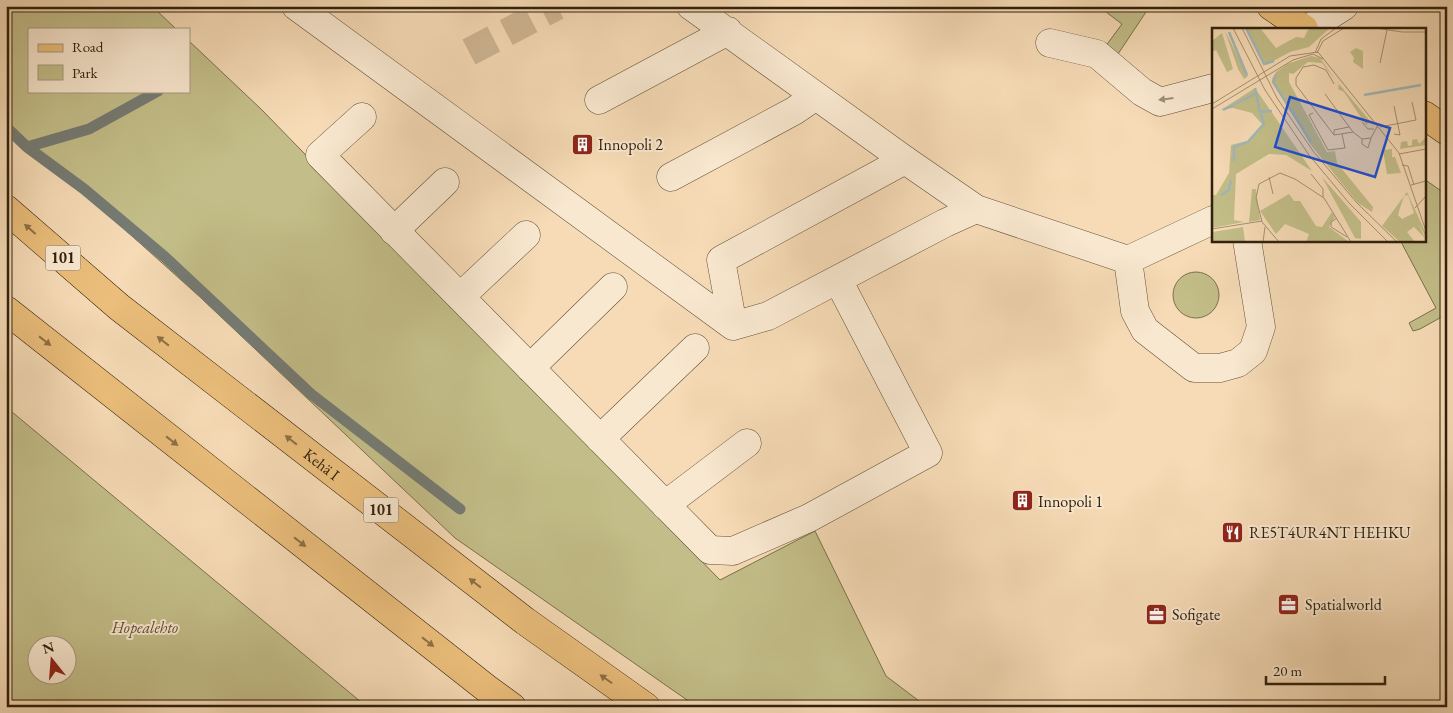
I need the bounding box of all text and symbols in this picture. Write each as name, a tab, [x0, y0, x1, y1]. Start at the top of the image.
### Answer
legend	[28, 28, 190, 92]
inset map	[1212, 28, 1426, 241]
text: Road	[72, 37, 104, 56]
text: Park	[72, 63, 99, 82]
one-way arrow	[1158, 95, 1174, 103]
building icon: Innopoli 2	[570, 132, 594, 156]
place label: Innopoli 2	[598, 134, 663, 155]
one-way arrow	[23, 224, 36, 235]
road number: 101	[46, 246, 80, 270]
one-way arrow	[38, 335, 51, 346]
one-way arrow	[156, 336, 170, 346]
one-way arrow	[285, 435, 298, 446]
one-way arrow	[165, 436, 178, 447]
street label: Kehä I	[299, 444, 344, 485]
building icon: Innopoli 1	[1010, 489, 1034, 513]
place label: Innopoli 1	[1038, 491, 1103, 512]
road number: 101	[364, 498, 398, 522]
restaurant icon: RE5T4UR4NT HEHKU	[1221, 520, 1245, 544]
place label: RE5T4UR4NT HEHKU	[1249, 522, 1411, 543]
one-way arrow	[293, 536, 306, 547]
one-way arrow	[469, 577, 482, 588]
office icon: Spatialworld	[1277, 592, 1301, 616]
place label: Spatialworld	[1305, 594, 1383, 615]
office icon: Sofigate	[1144, 602, 1168, 626]
place label: Sofigate	[1172, 604, 1220, 625]
park label: Hopealehto	[111, 617, 178, 638]
north arrow	[28, 636, 78, 686]
text: N	[40, 637, 57, 658]
one-way arrow	[421, 637, 434, 648]
scale bar	[1266, 653, 1384, 685]
text: 20 m	[1273, 661, 1302, 680]
one-way arrow	[600, 674, 613, 684]

